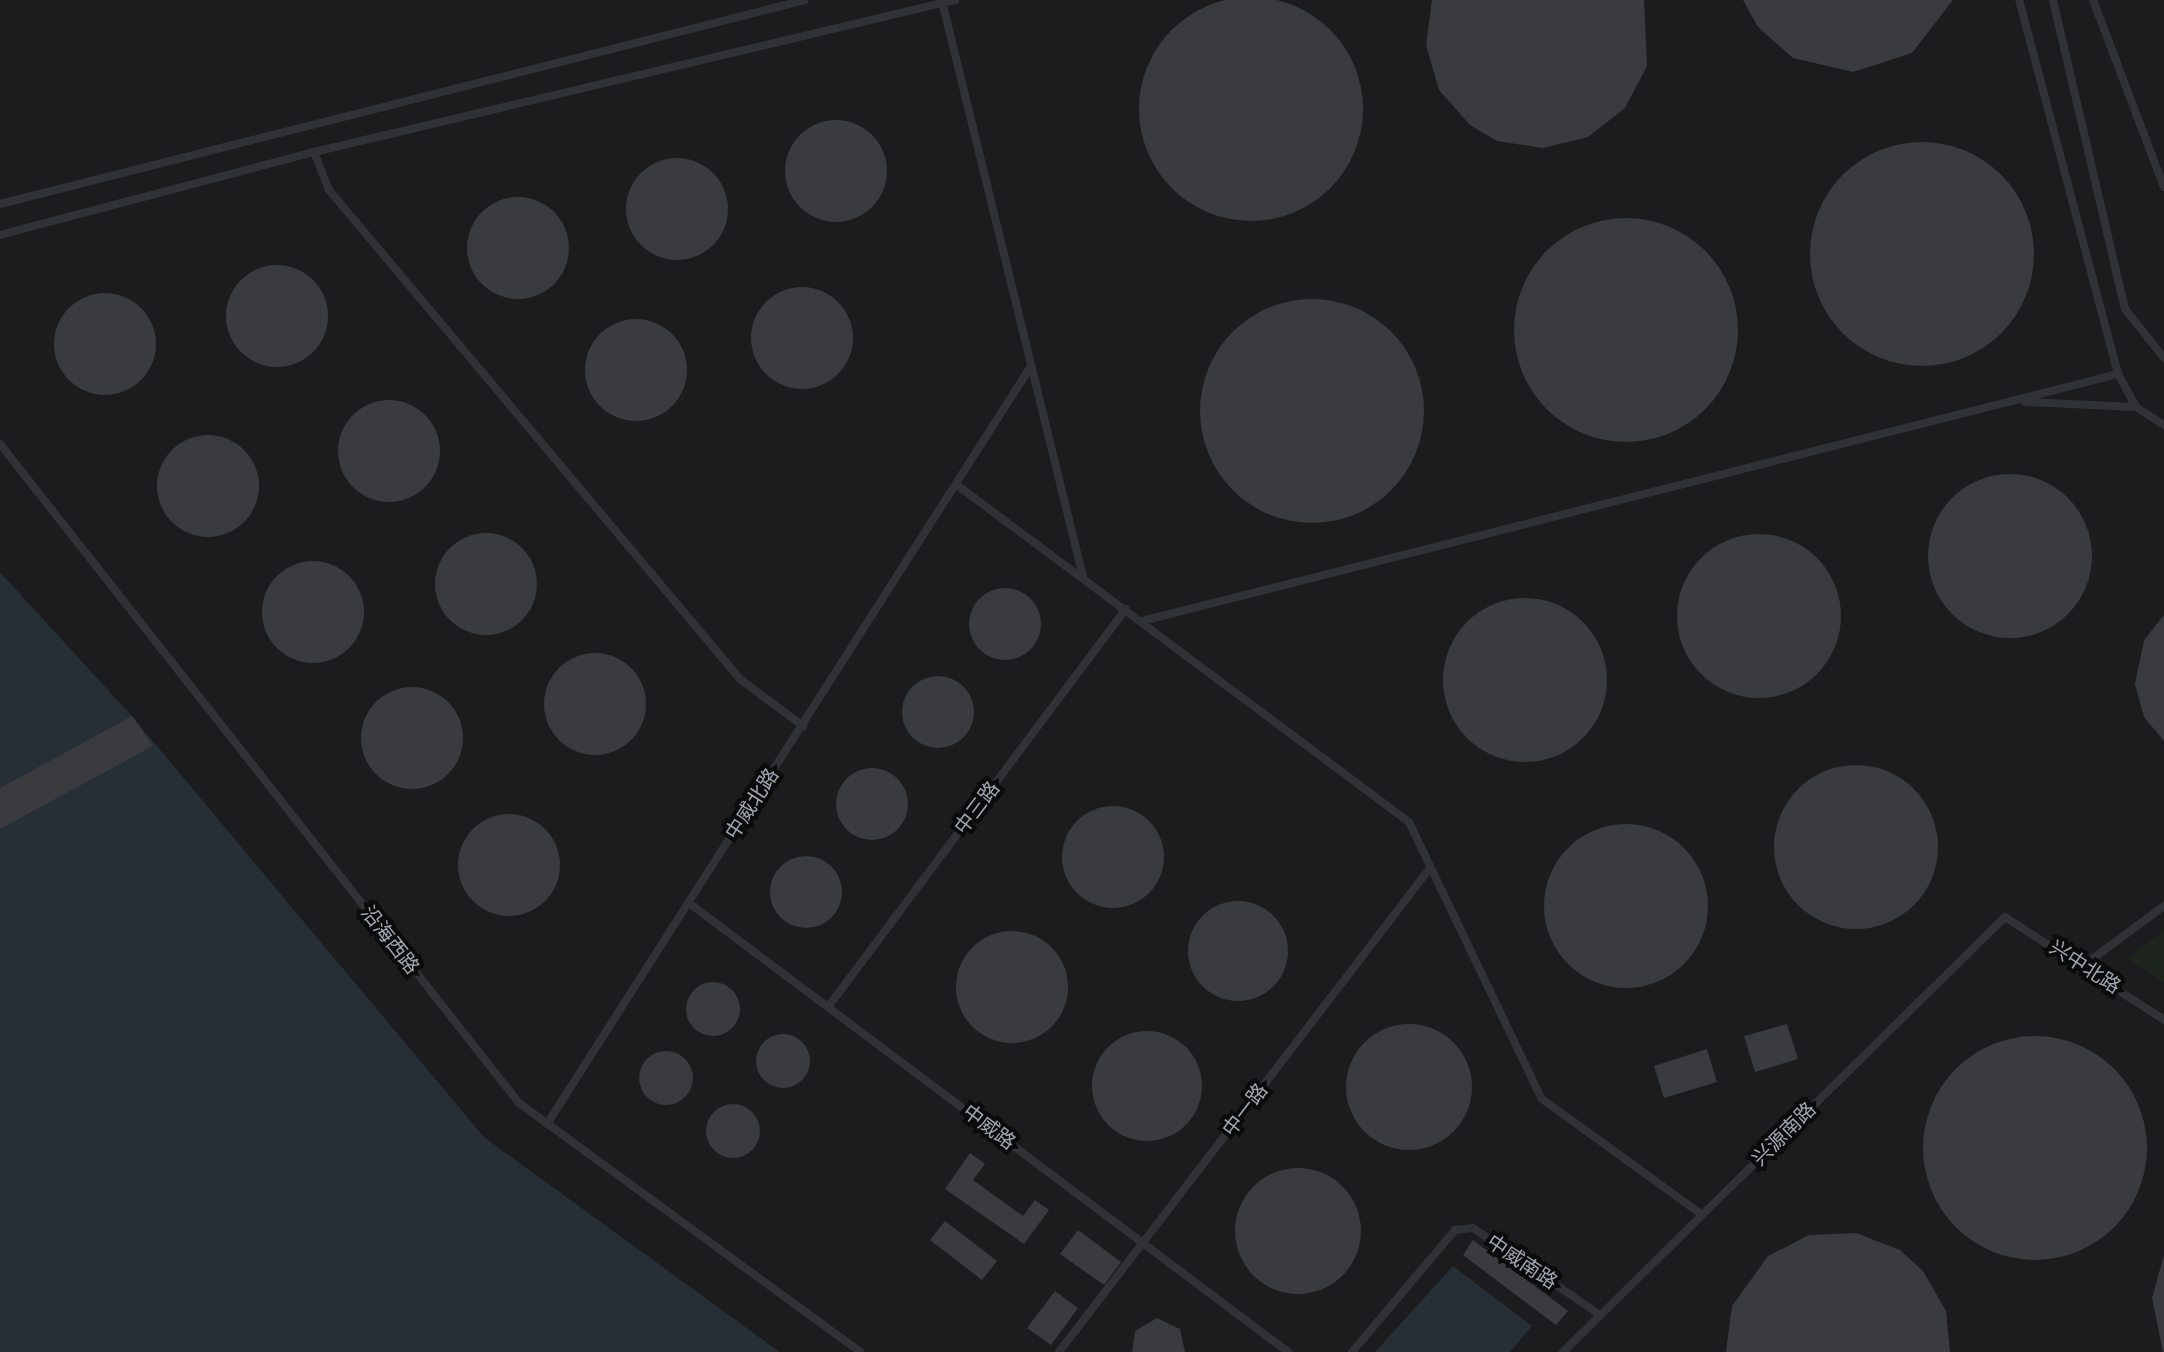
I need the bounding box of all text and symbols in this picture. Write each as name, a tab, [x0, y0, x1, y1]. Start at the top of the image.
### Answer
street label: 中威北路	[720, 764, 784, 844]
street label: 中三路	[949, 777, 1005, 839]
street label: 沿海西路	[356, 901, 424, 979]
street label: 兴中北路	[2045, 935, 2125, 999]
street label: 中一路	[1217, 1079, 1273, 1141]
street label: 兴源南路	[1747, 1097, 1821, 1171]
street label: 中威路	[958, 1099, 1020, 1155]
street label: 中威南路	[1482, 1230, 1562, 1294]

